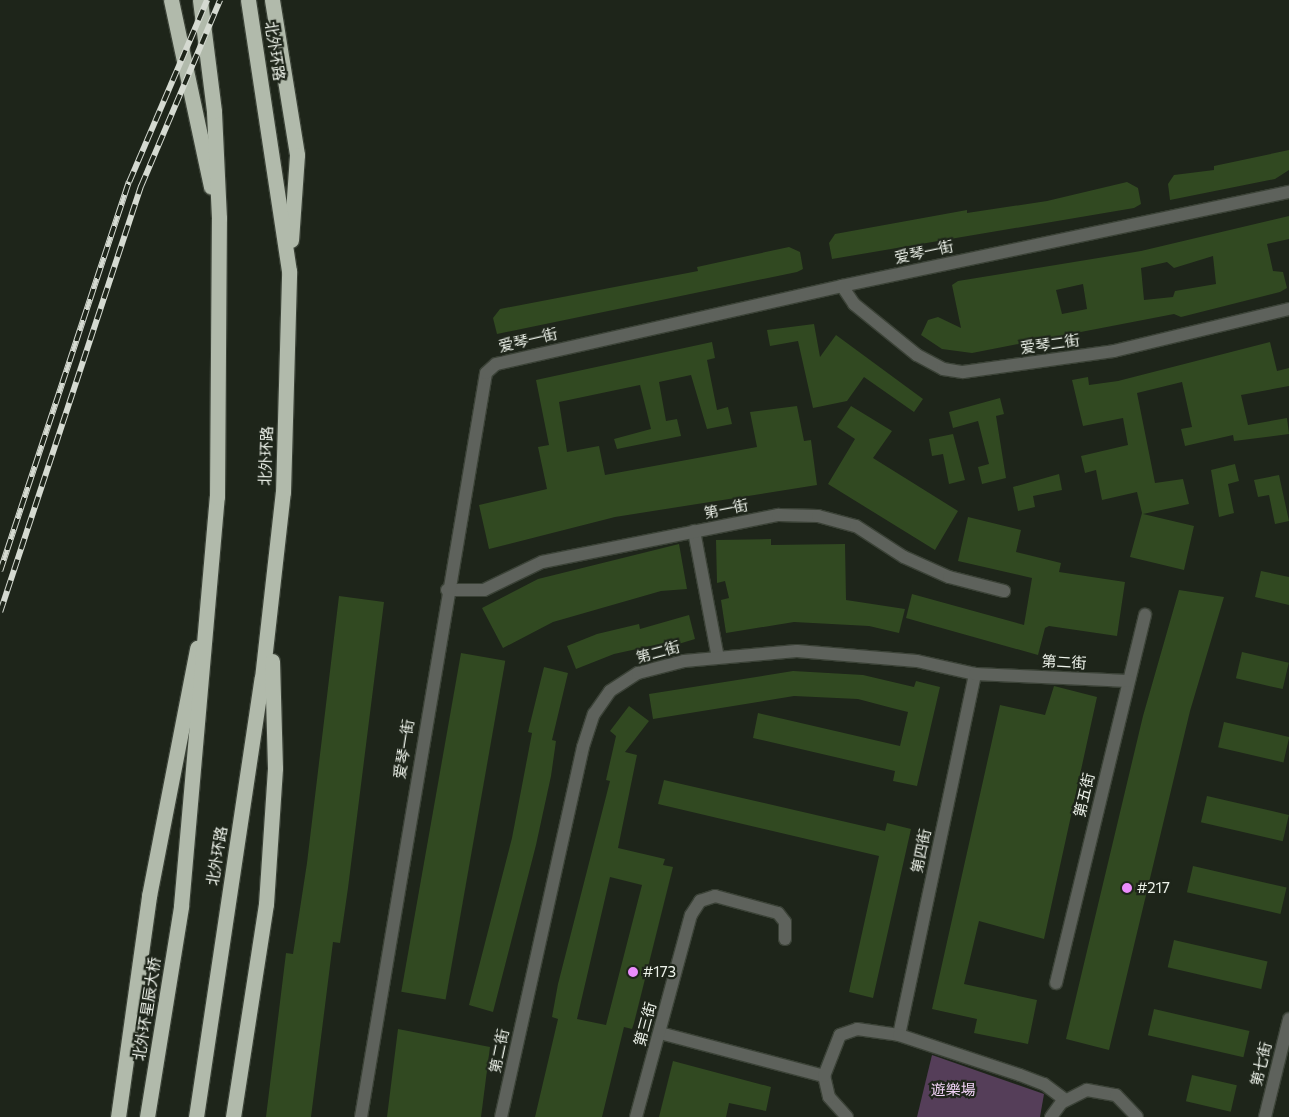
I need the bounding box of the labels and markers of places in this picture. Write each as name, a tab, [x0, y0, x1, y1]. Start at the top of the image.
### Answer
place label: #217	[1137, 879, 1170, 897]
marker: #217	[1121, 882, 1133, 894]
place label: #173	[643, 963, 676, 981]
marker: #173	[627, 966, 639, 978]

